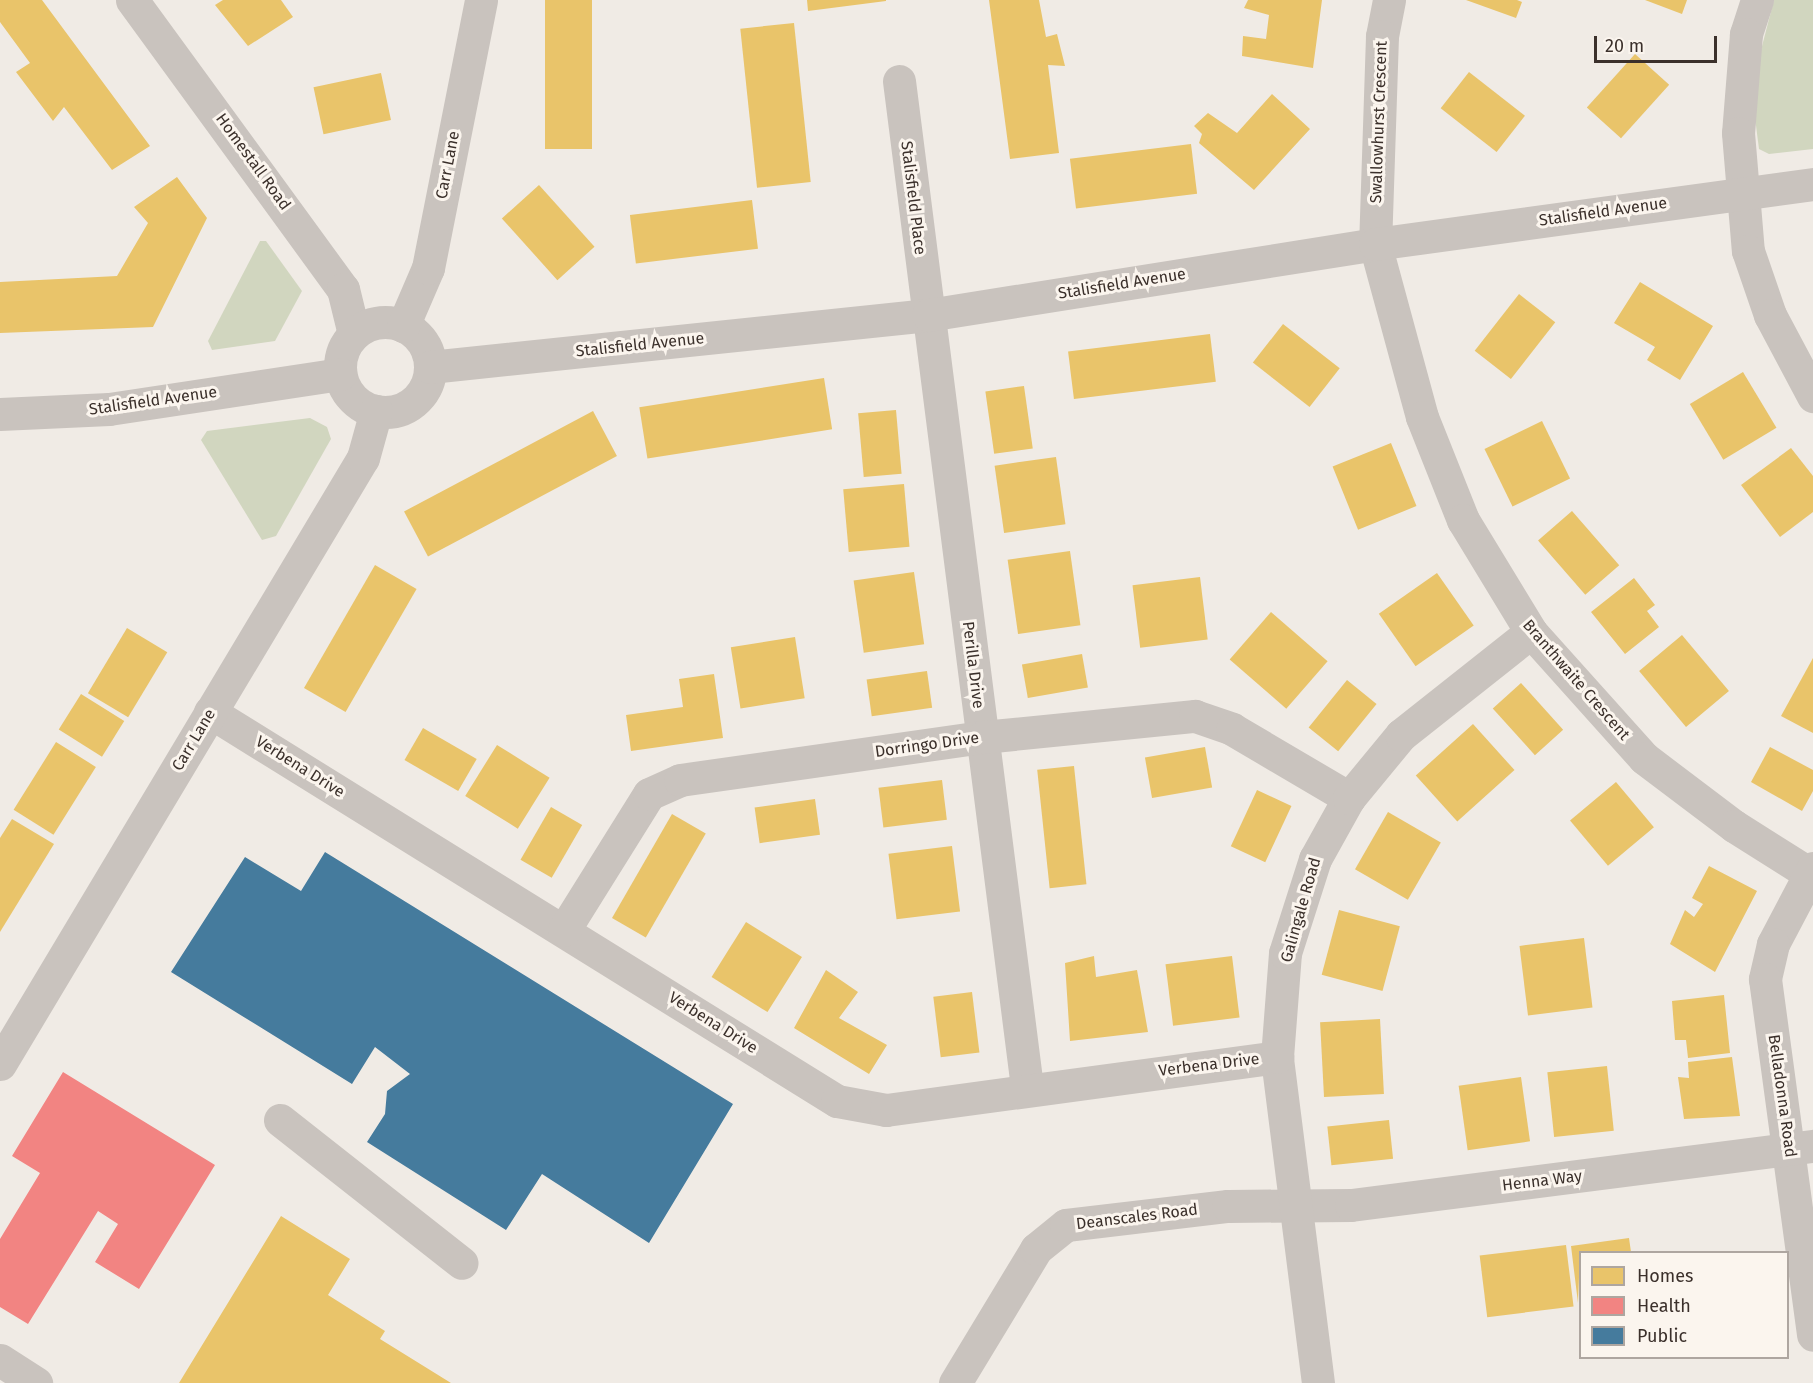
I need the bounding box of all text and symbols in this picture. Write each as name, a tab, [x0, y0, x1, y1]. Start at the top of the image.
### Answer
scale bar	[1597, 24, 1720, 62]
text: 20 m	[1605, 35, 1644, 57]
street label: Swallowhurst Crescent	[1367, 40, 1391, 204]
street label: Homestall Road	[211, 110, 295, 214]
street label: Carr Lane	[432, 129, 464, 201]
street label: Stalisfield Place	[896, 140, 930, 256]
street label: Stalisfield Avenue	[1538, 194, 1668, 230]
street label: Stalisfield Avenue	[1057, 264, 1187, 304]
street label: Stalisfield Avenue	[575, 329, 705, 361]
street label: Stalisfield Avenue	[88, 383, 218, 419]
street label: Branthwaite Crescent	[1518, 616, 1634, 744]
street label: Perilla Drive	[958, 620, 988, 710]
street label: Carr Lane	[168, 706, 220, 774]
street label: Dorringo Drive	[874, 728, 980, 762]
street label: Verbena Drive	[252, 732, 348, 802]
street label: Galingale Road	[1277, 855, 1325, 965]
street label: Verbena Drive	[665, 988, 761, 1058]
street label: Belladonna Road	[1764, 1033, 1800, 1159]
street label: Verbena Drive	[1157, 1049, 1261, 1081]
street label: Henna Way	[1501, 1167, 1583, 1195]
street label: Deanscales Road	[1075, 1200, 1199, 1234]
legend	[1579, 1251, 1789, 1359]
text: Homes	[1637, 1265, 1693, 1287]
text: Health	[1637, 1295, 1691, 1317]
text: Public	[1637, 1325, 1687, 1347]

